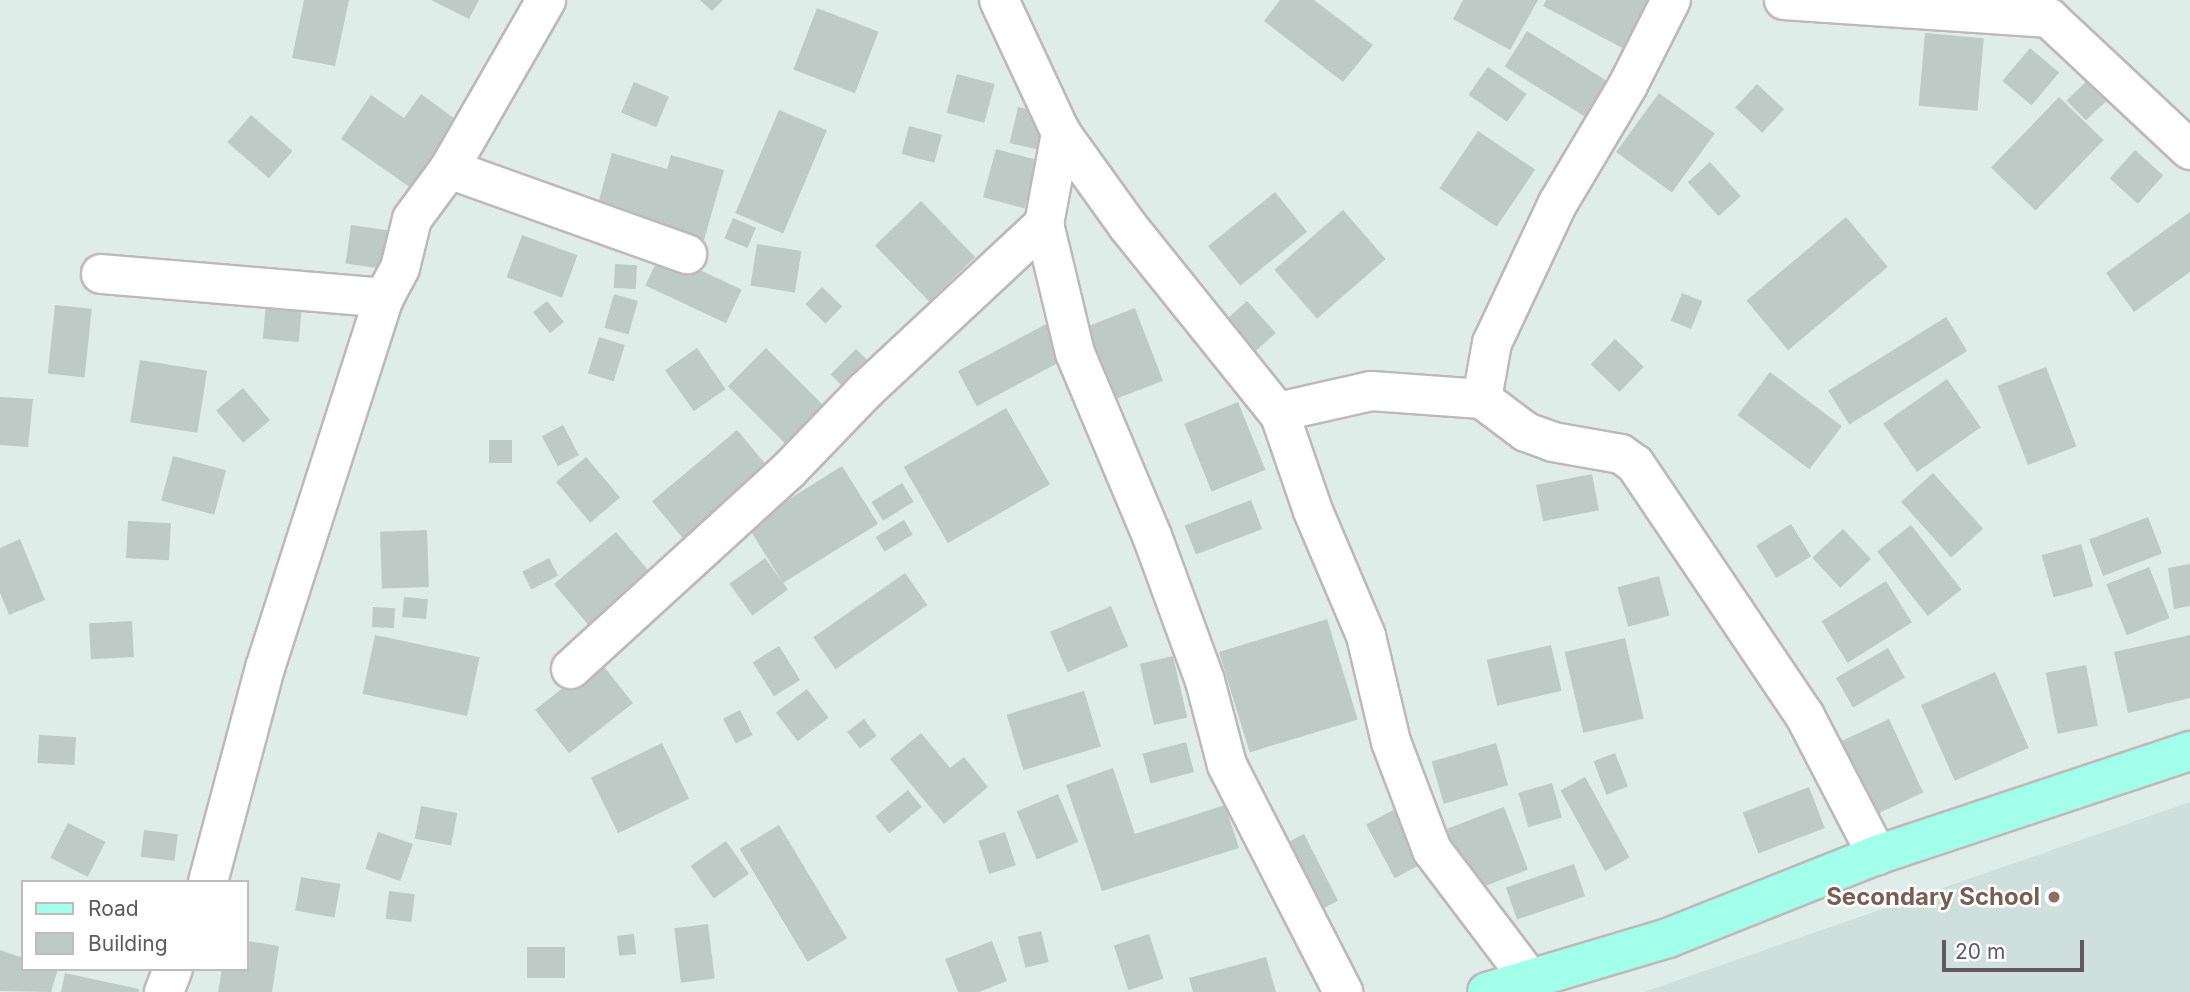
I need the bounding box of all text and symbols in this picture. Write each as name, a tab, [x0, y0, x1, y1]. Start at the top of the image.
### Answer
legend	[21, 880, 248, 971]
place label: Secondary School	[1826, 883, 2040, 911]
marker: Secondary School	[2046, 889, 2062, 905]
text: Road	[88, 896, 139, 921]
scale bar	[1945, 926, 2087, 970]
text: Building	[88, 931, 168, 956]
text: 20 m	[1955, 939, 2005, 964]

